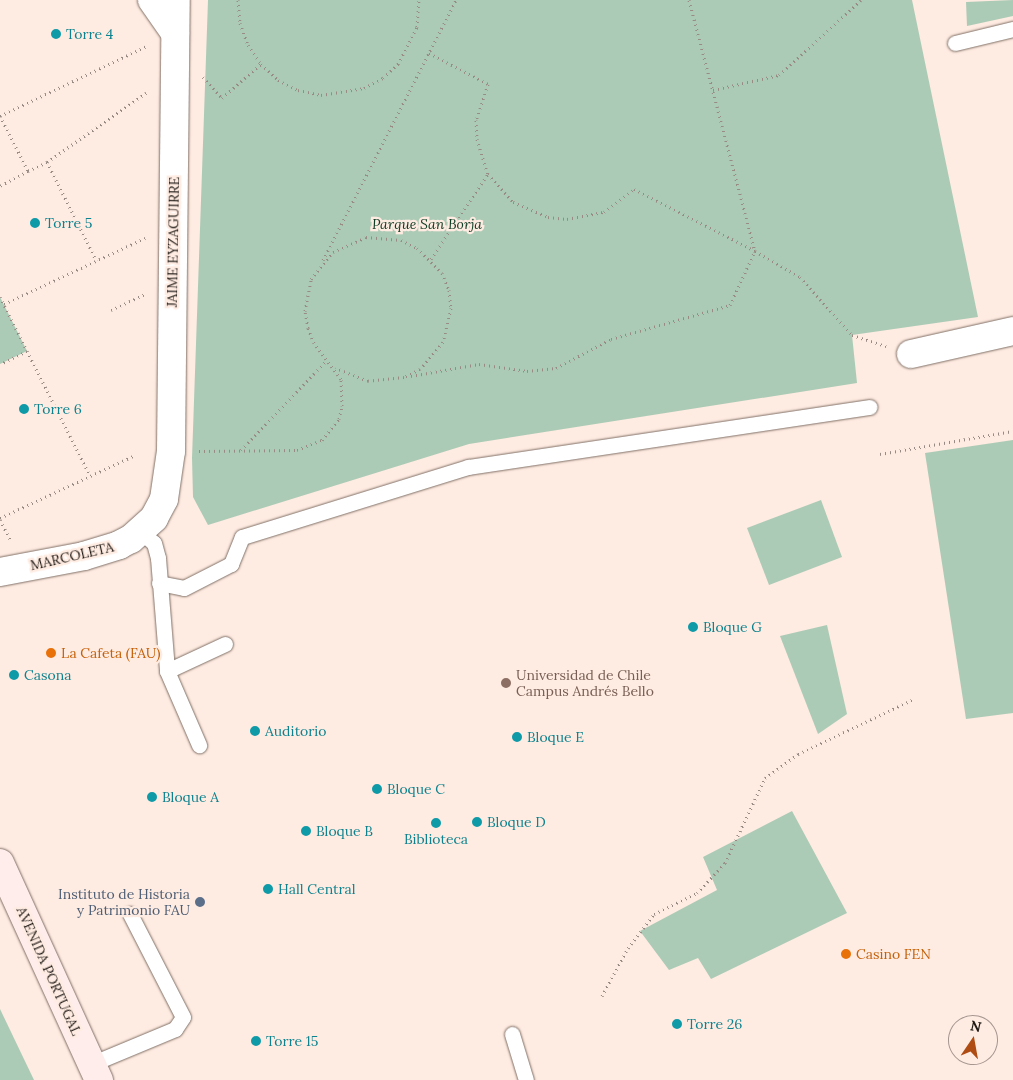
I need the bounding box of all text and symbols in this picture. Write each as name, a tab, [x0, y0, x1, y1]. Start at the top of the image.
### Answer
place label: Torre 4	[66, 26, 113, 42]
marker: Torre 4	[50, 28, 62, 40]
street label: JAIME EYZAGUIRRE	[163, 177, 183, 307]
place label: Torre 5	[45, 215, 92, 231]
park label: Parque San Borja	[372, 216, 482, 232]
marker: Torre 5	[29, 217, 41, 229]
place label: Torre 6	[34, 401, 82, 417]
marker: Torre 6	[18, 403, 30, 415]
street label: MARCOLETA	[29, 538, 115, 574]
place label: Bloque G	[703, 619, 762, 635]
marker: Bloque G	[687, 621, 699, 633]
place label: La Cafeta (FAU)	[61, 645, 160, 661]
marker: La Cafeta (FAU)	[45, 647, 57, 659]
place label: Casona	[24, 667, 71, 683]
place label: Universidad de Chile Campus Andrés Bello	[516, 667, 654, 700]
marker: Casona	[8, 669, 20, 681]
marker: Universidad de Chile Campus Andrés Bello	[500, 677, 512, 689]
place label: Auditorio	[265, 723, 326, 739]
marker: Auditorio	[249, 725, 261, 737]
place label: Bloque E	[527, 729, 584, 745]
marker: Bloque E	[511, 731, 523, 743]
place label: Bloque C	[387, 781, 445, 797]
marker: Bloque C	[371, 783, 383, 795]
place label: Bloque A	[162, 789, 219, 805]
marker: Bloque A	[146, 791, 158, 803]
place label: Bloque D	[487, 814, 546, 830]
marker: Bloque D	[471, 816, 483, 828]
marker: Biblioteca	[430, 817, 442, 829]
place label: Bloque B	[316, 823, 373, 839]
marker: Bloque B	[300, 825, 312, 837]
place label: Biblioteca	[404, 831, 468, 847]
place label: Hall Central	[278, 881, 355, 897]
marker: Hall Central	[262, 883, 274, 895]
place label: Instituto de Historia y Patrimonio FAU	[58, 886, 190, 919]
marker: Instituto de Historia y Patrimonio FAU	[194, 896, 206, 908]
street label: AVENIDA PORTUGAL	[13, 904, 85, 1038]
place label: Casino FEN	[856, 946, 931, 962]
marker: Casino FEN	[840, 948, 852, 960]
north arrow	[948, 1015, 998, 1065]
place label: Torre 26	[687, 1016, 742, 1032]
text: N	[969, 1016, 983, 1036]
marker: Torre 26	[671, 1018, 683, 1030]
place label: Torre 15	[266, 1033, 318, 1049]
marker: Torre 15	[250, 1035, 262, 1047]

